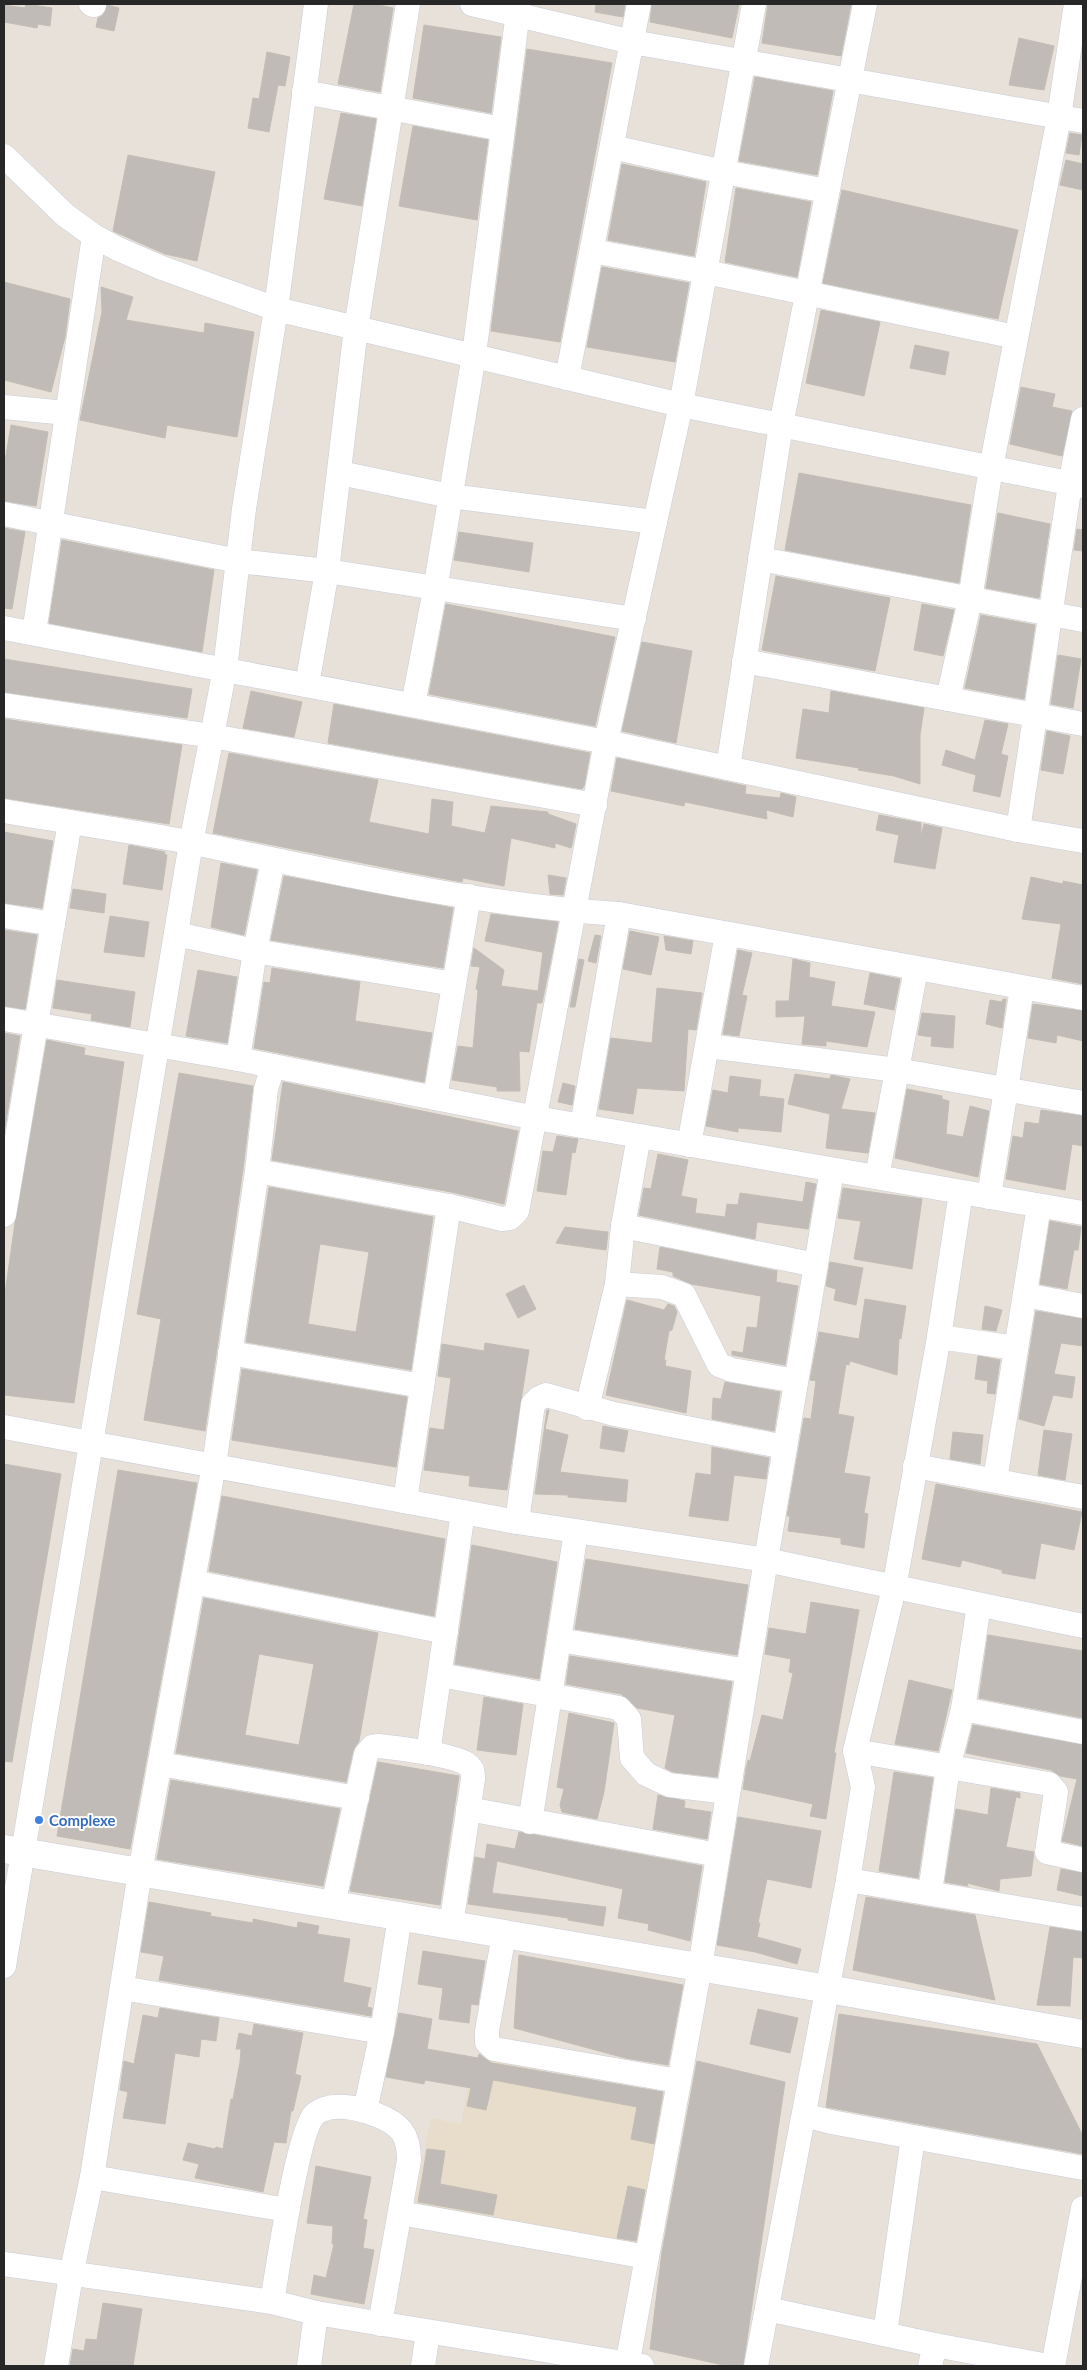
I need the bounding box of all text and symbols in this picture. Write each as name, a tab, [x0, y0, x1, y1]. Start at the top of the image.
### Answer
place label: Complexe	[49, 1811, 116, 1829]
marker: Complexe	[33, 1814, 45, 1826]

